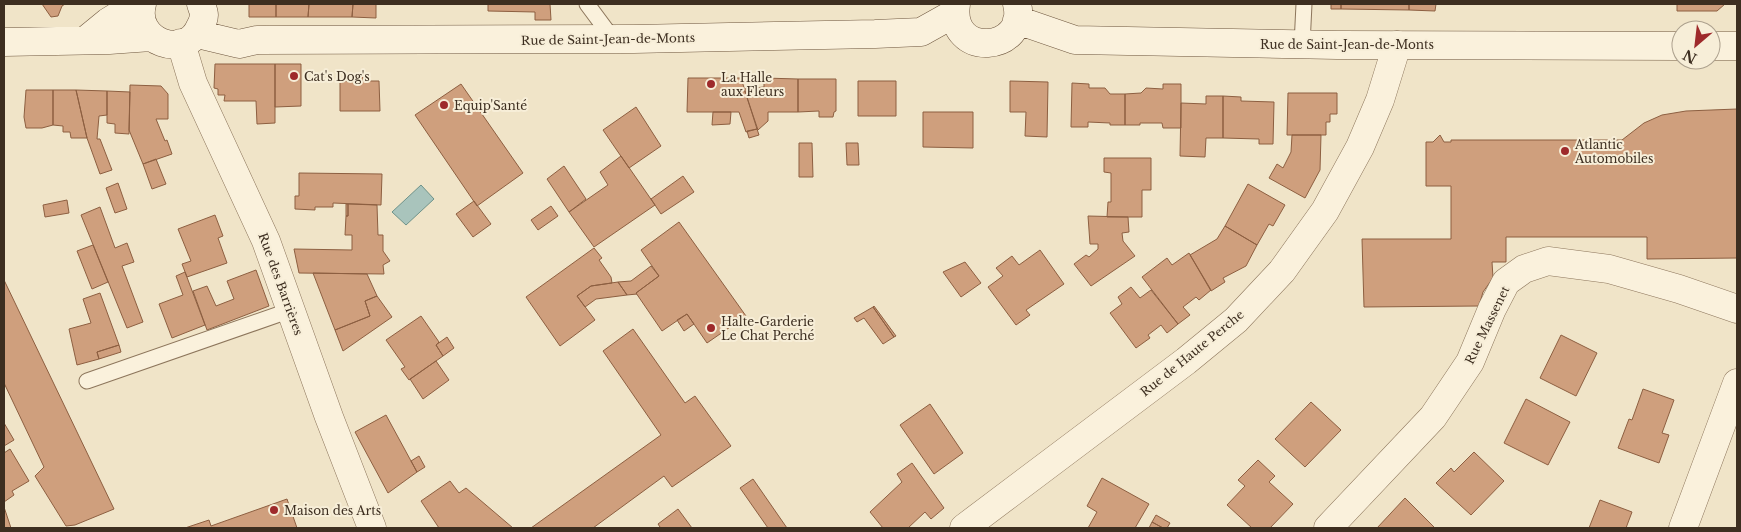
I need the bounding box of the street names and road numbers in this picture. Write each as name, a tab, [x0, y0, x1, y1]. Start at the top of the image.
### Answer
street label: Rue de Saint-Jean-de-Monts	[521, 30, 695, 48]
street label: Rue de Saint-Jean-de-Monts	[1260, 37, 1434, 52]
street label: Rue des Barrières	[256, 231, 306, 337]
street label: Rue Massenet	[1462, 283, 1513, 366]
street label: Rue de Haute Perche	[1137, 307, 1247, 399]

